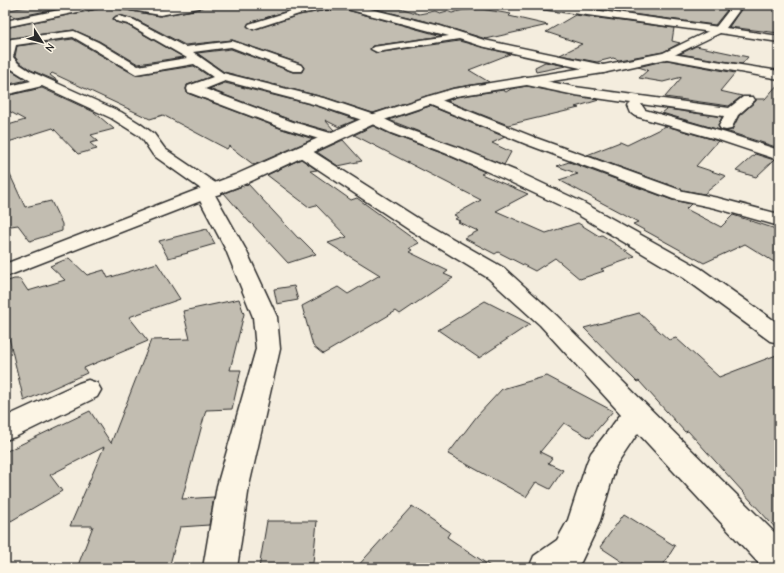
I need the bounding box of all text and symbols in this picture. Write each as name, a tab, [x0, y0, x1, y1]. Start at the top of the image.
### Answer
north arrow	[22, 22, 62, 62]
text: N	[42, 41, 57, 54]

